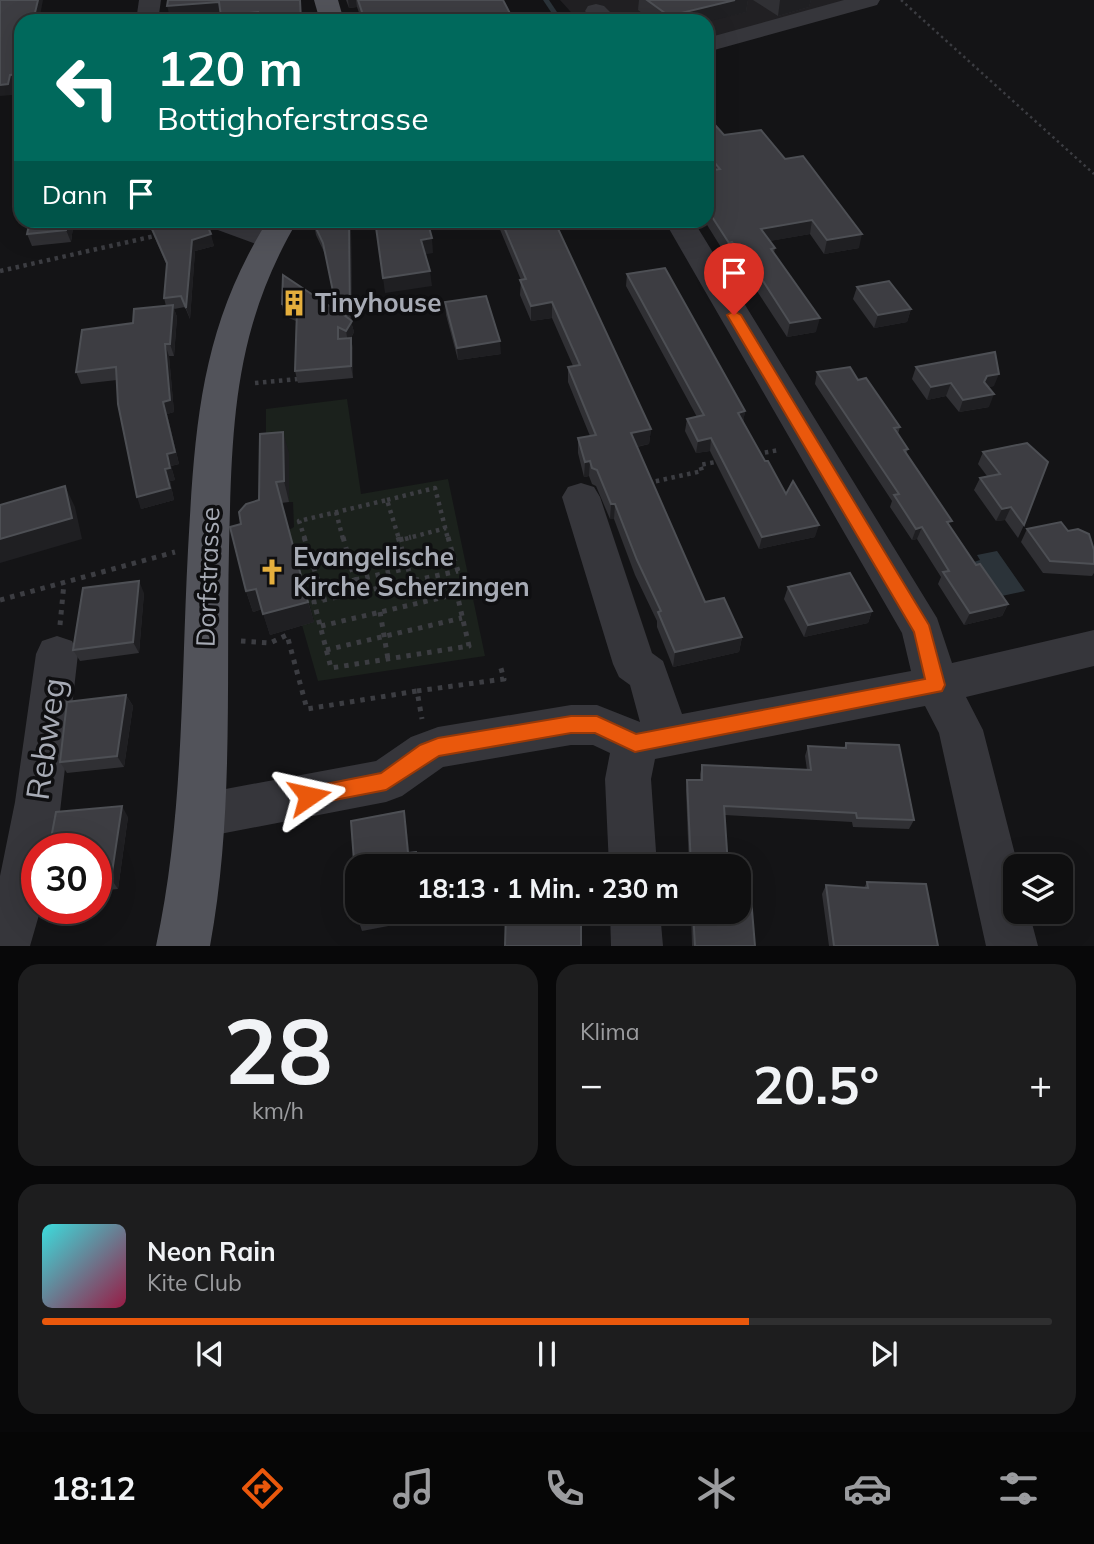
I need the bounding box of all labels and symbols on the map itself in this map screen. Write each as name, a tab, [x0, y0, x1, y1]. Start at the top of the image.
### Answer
pin	[704, 243, 764, 315]
place label: Tinyhouse	[315, 286, 441, 319]
building icon: Tinyhouse	[279, 288, 309, 318]
street label: Dorfstrasse	[189, 507, 226, 647]
place label: Evangelische Kirche Scherzingen	[293, 540, 530, 603]
church icon: Evangelische Kirche Scherzingen	[257, 557, 287, 587]
street label: Rebweg	[17, 675, 73, 802]
position arrow	[272, 759, 346, 833]
speed limit sign: 30	[21, 833, 112, 924]

